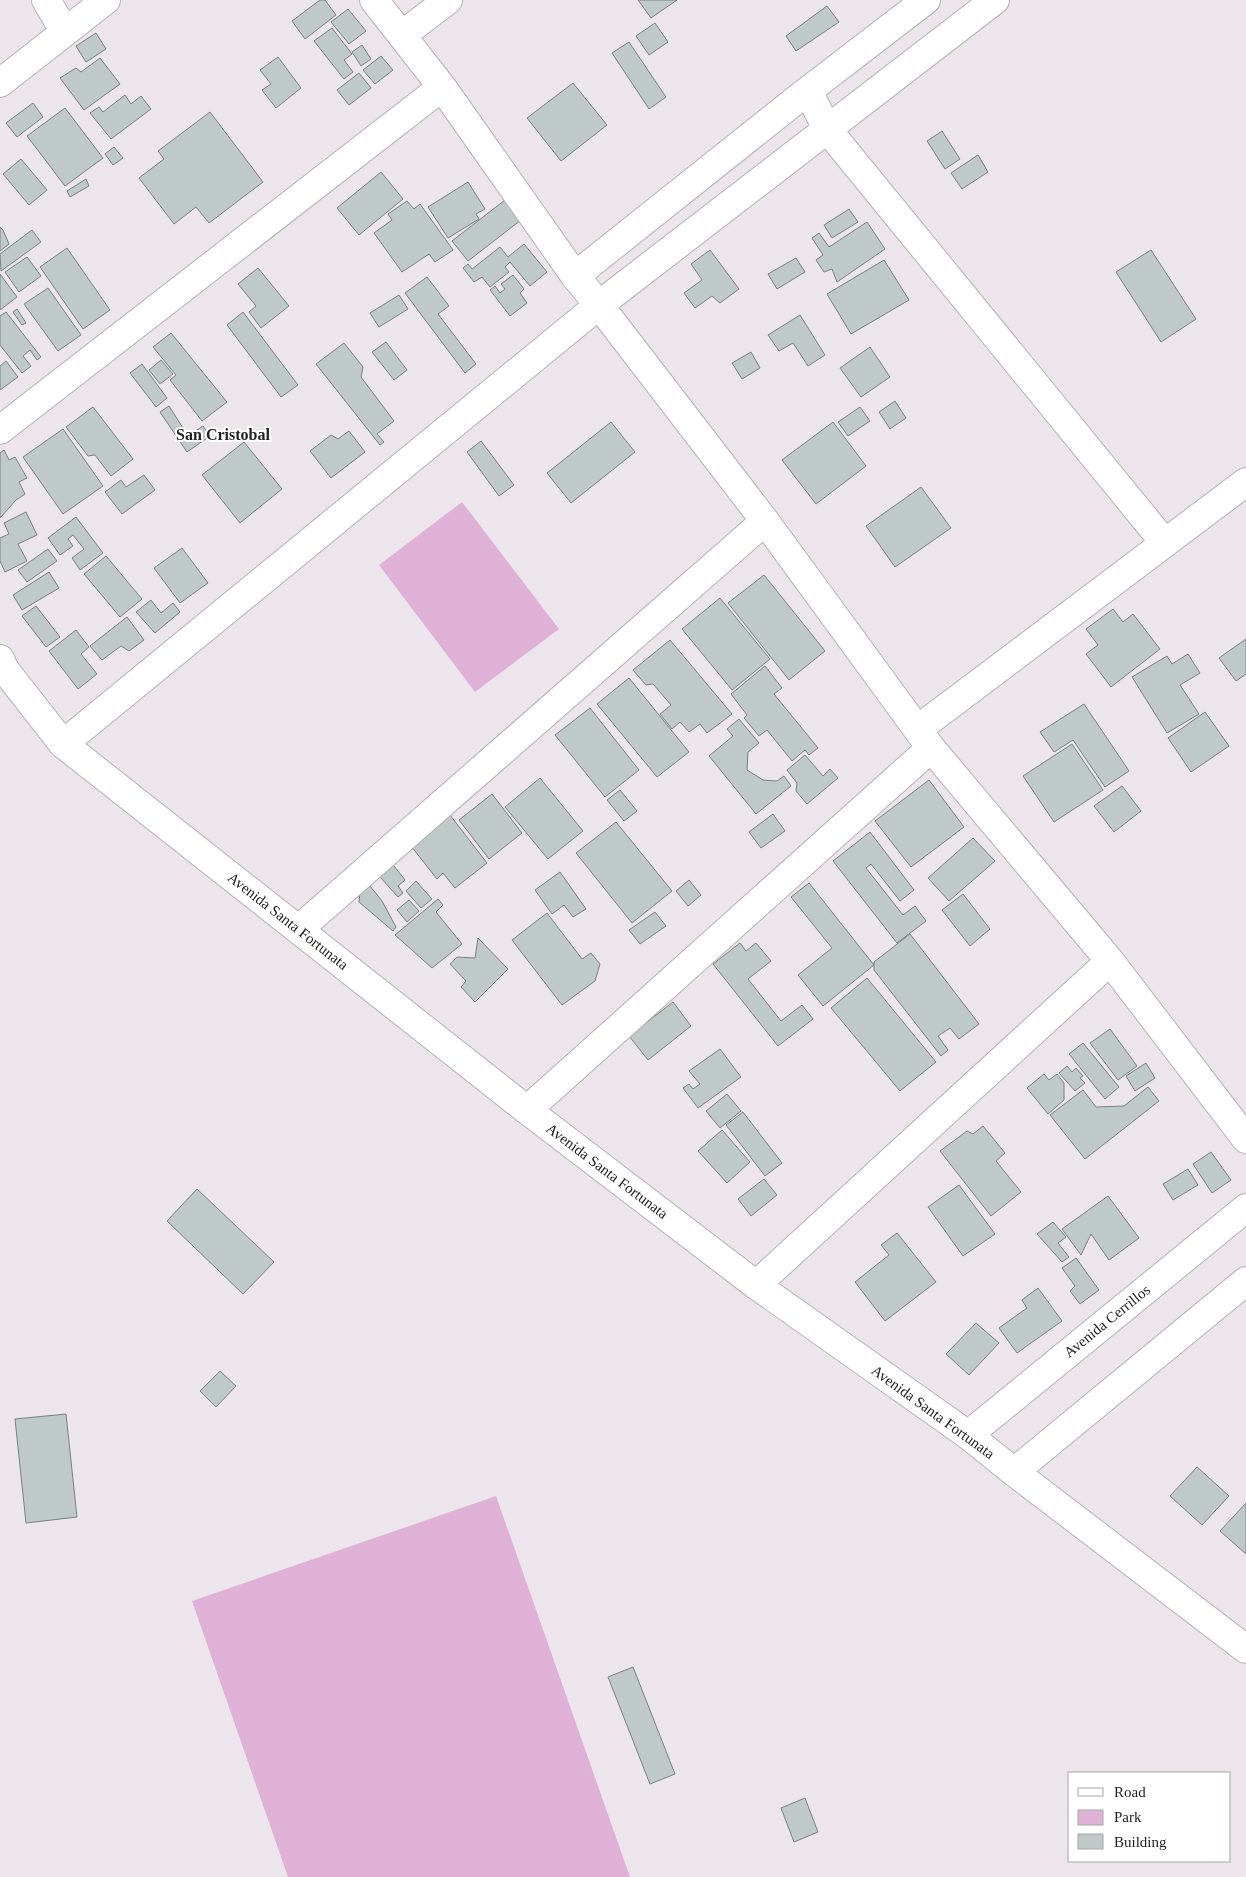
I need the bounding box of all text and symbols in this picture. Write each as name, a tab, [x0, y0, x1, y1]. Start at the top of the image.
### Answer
district label: San Cristobal	[176, 426, 270, 443]
street label: Avenida Santa Fortunata	[225, 869, 352, 973]
street label: Avenida Santa Fortunata	[543, 1120, 671, 1222]
street label: Avenida Cerrillos	[1061, 1281, 1153, 1361]
street label: Avenida Santa Fortunata	[868, 1362, 998, 1462]
legend	[1068, 1772, 1231, 1862]
text: Road	[1114, 1784, 1146, 1800]
text: Park	[1114, 1809, 1142, 1825]
text: Building	[1114, 1834, 1167, 1850]

